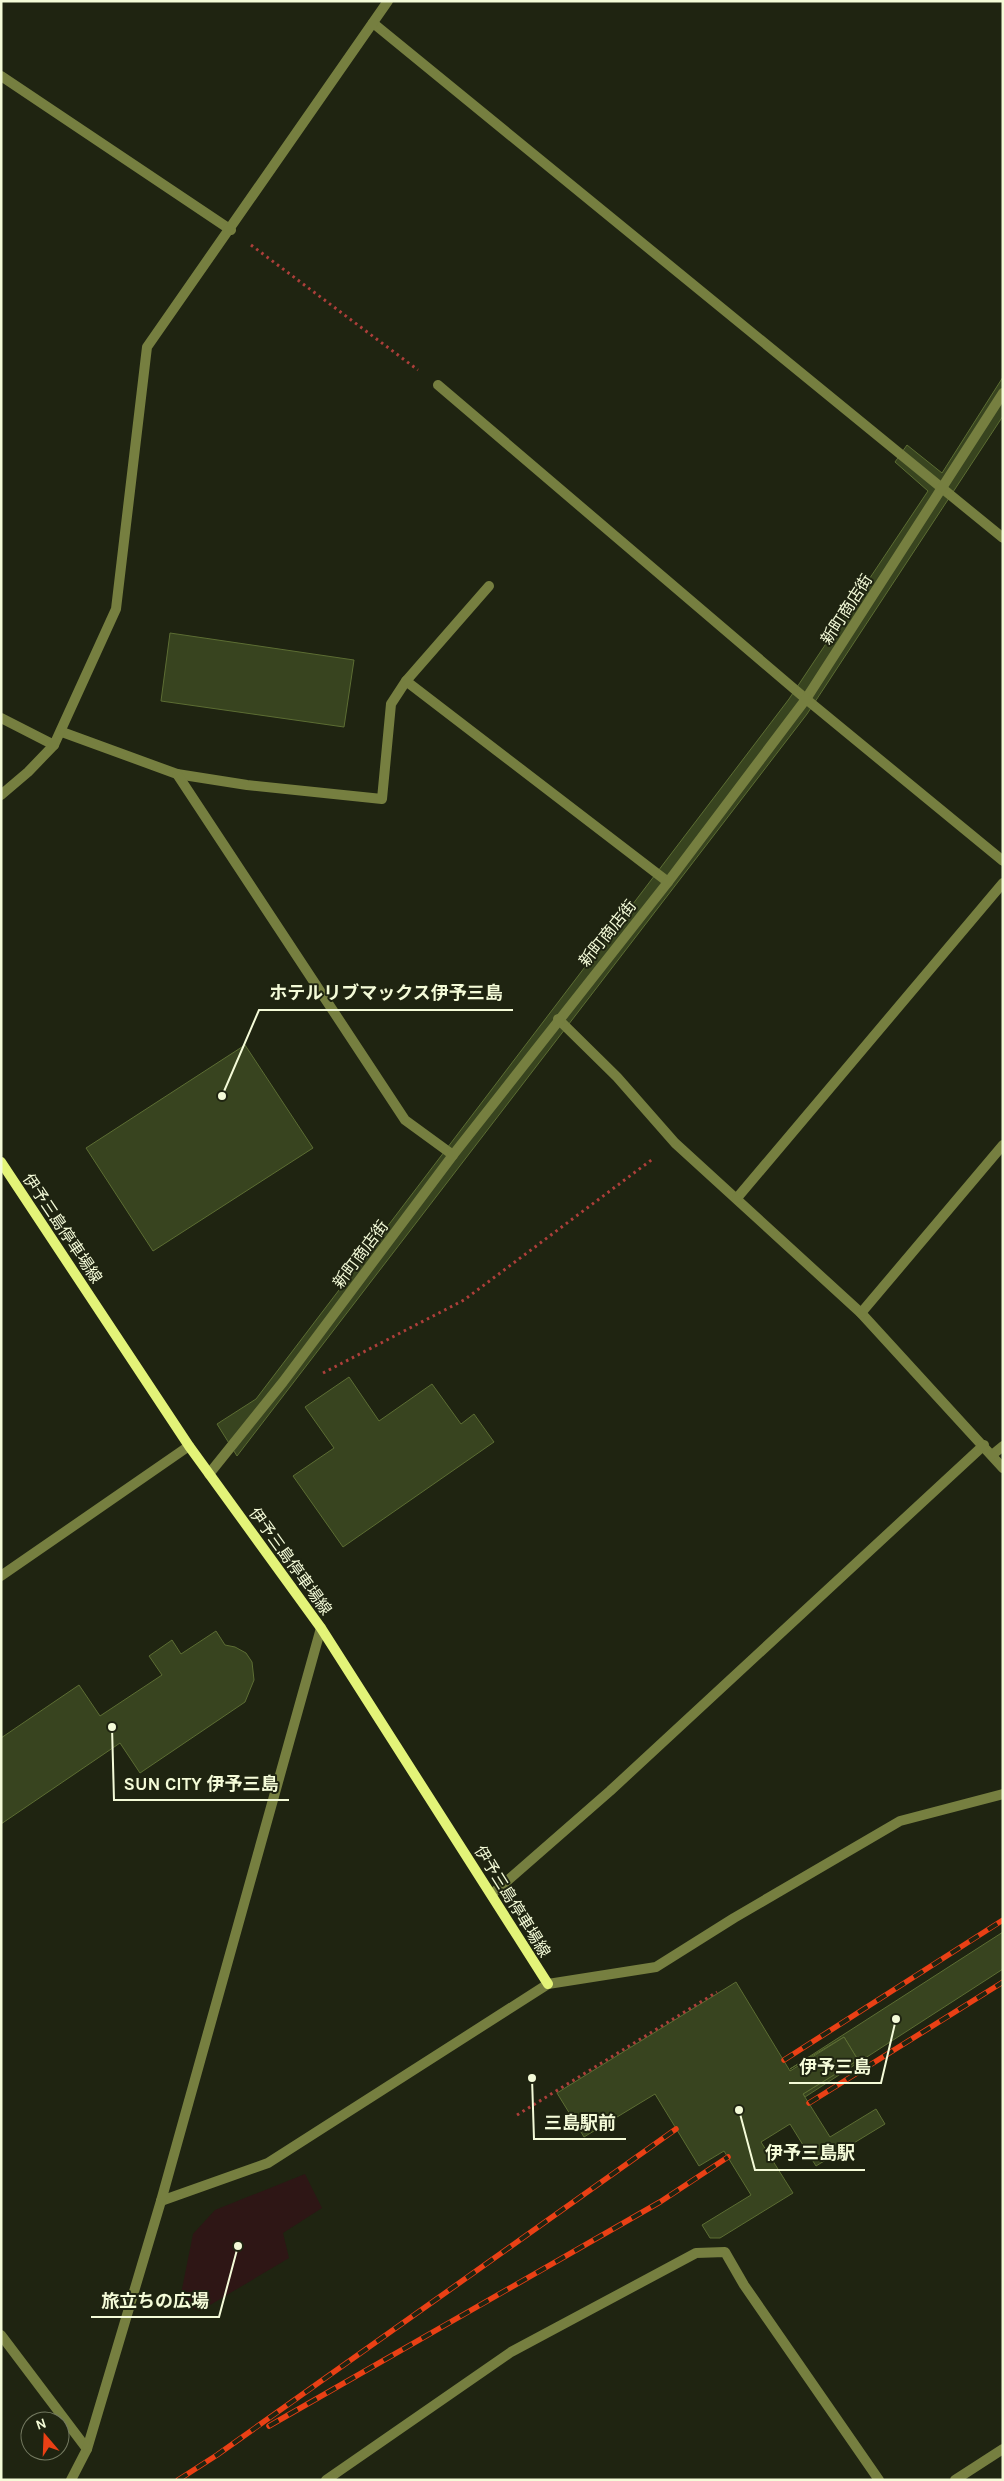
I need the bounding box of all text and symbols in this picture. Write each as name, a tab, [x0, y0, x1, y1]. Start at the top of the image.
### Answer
street label: 新町商店街	[817, 571, 876, 648]
street label: 新町商店街	[575, 896, 640, 970]
callout: ホテルリブマックス伊予三島	[259, 977, 513, 1010]
text: ホテルリブマックス伊予三島	[269, 982, 503, 1004]
street label: 伊予三島停車場線	[19, 1170, 106, 1287]
street label: 新町商店街	[329, 1217, 392, 1292]
street label: 伊予三島停車場線	[245, 1504, 336, 1619]
callout: SUN CITY 伊予三島	[114, 1767, 289, 1800]
text: SUN CITY 伊予三島	[124, 1773, 278, 1795]
street label: 伊予三島停車場線	[471, 1842, 555, 1961]
callout: 伊予三島	[789, 2050, 881, 2083]
text: 伊予三島	[799, 2056, 871, 2078]
callout: 三島駅前	[534, 2106, 626, 2139]
text: 三島駅前	[544, 2112, 616, 2134]
callout: 伊予三島駅	[755, 2137, 865, 2170]
text: 伊予三島駅	[765, 2142, 855, 2164]
callout: 旅立ちの広場	[91, 2284, 219, 2317]
text: 旅立ちの広場	[101, 2290, 209, 2312]
north arrow	[20, 2411, 70, 2461]
text: N	[33, 2415, 48, 2434]

